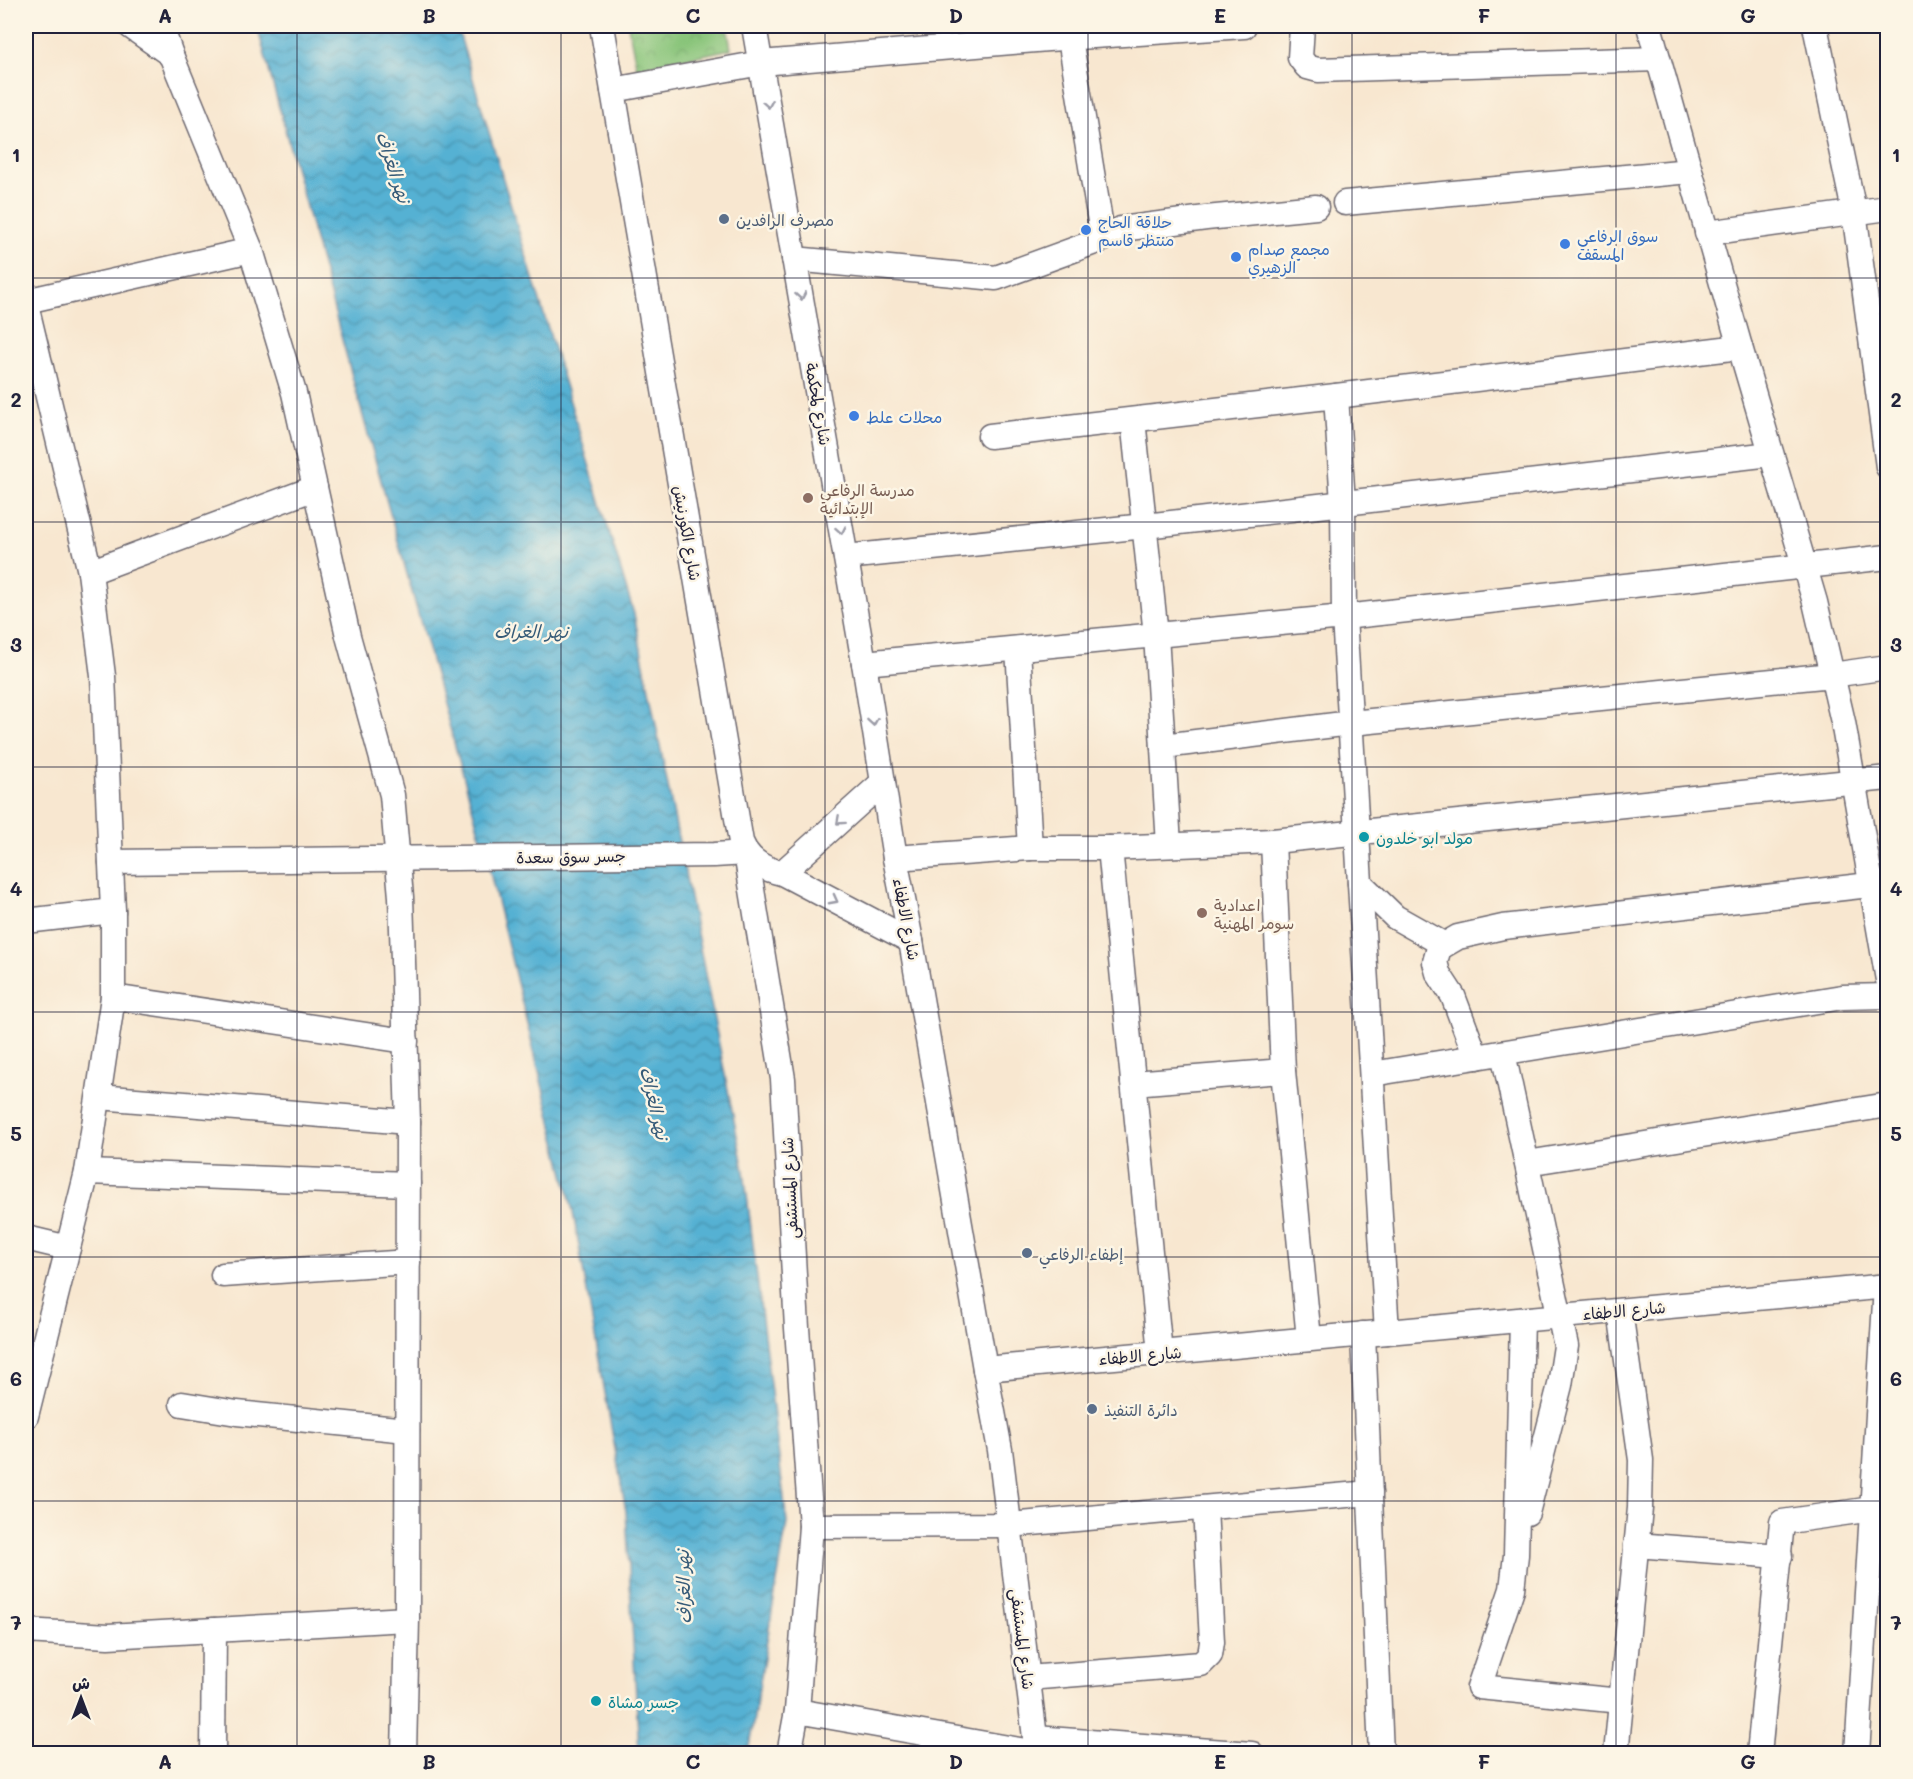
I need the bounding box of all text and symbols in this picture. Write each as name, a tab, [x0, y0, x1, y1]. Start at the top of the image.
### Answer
text: A	[158, 2, 172, 28]
text: B	[422, 2, 436, 28]
text: C	[686, 2, 701, 28]
text: D	[949, 2, 963, 28]
text: E	[1214, 2, 1226, 28]
text: F	[1478, 2, 1491, 28]
text: G	[1740, 2, 1756, 28]
one-way arrow	[761, 99, 773, 109]
water label: نهر الغراف	[371, 128, 418, 208]
text: 1	[12, 141, 20, 167]
text: 1	[1892, 141, 1900, 167]
place label: مصرف الرافدين	[736, 209, 834, 230]
place label: حلاقة الحاج منتظر قاسم	[1098, 211, 1174, 253]
marker: مصرف الرافدين	[717, 212, 731, 226]
marker: حلاقة الحاج منتظر قاسم	[1079, 223, 1093, 237]
place label: سوق الرفاعي المسقف	[1577, 225, 1658, 264]
marker: سوق الرفاعي المسقف	[1558, 237, 1572, 251]
place label: مجمع صدام الزهيري	[1248, 238, 1330, 279]
marker: مجمع صدام الزهيري	[1229, 250, 1243, 264]
one-way arrow	[794, 291, 806, 301]
street label: شارع لمحكمة	[799, 361, 837, 447]
text: 2	[10, 386, 22, 412]
text: 2	[1890, 386, 1902, 412]
place label: محلات علط	[866, 406, 942, 427]
marker: محلات علط	[847, 409, 861, 423]
place label: مدرسة الرفاعي الإبتدائية	[820, 479, 915, 519]
street label: شارع الكورنيش	[667, 484, 707, 582]
marker: مدرسة الرفاعي الإبتدائية	[801, 491, 815, 505]
one-way arrow	[834, 524, 847, 534]
water label: نهر الغراف	[494, 619, 570, 643]
text: 3	[10, 631, 22, 657]
text: 3	[1890, 631, 1902, 657]
one-way arrow	[867, 717, 879, 727]
one-way arrow	[836, 814, 847, 825]
place label: مولد ابو خلدون	[1376, 827, 1473, 849]
marker: مولد ابو خلدون	[1357, 830, 1371, 844]
street label: جسر سوق سعدة	[516, 845, 626, 868]
text: 4	[10, 875, 23, 901]
text: 4	[1890, 875, 1903, 901]
street label: شارع الاطفاء	[887, 876, 925, 962]
one-way arrow	[828, 893, 838, 904]
place label: اعدادية سومر المهنية	[1214, 894, 1294, 934]
marker: اعدادية سومر المهنية	[1195, 906, 1209, 920]
water label: نهر الغراف	[635, 1064, 676, 1144]
text: 5	[10, 1120, 22, 1146]
text: 5	[1890, 1120, 1902, 1146]
street label: شارع المستشفى	[776, 1137, 804, 1239]
place label: إطفاء الرفاعي	[1039, 1243, 1123, 1269]
marker: إطفاء الرفاعي	[1020, 1246, 1034, 1260]
street label: شارع الاطفاء	[1582, 1296, 1667, 1326]
street label: شارع الاطفاء	[1098, 1341, 1183, 1371]
text: 6	[10, 1365, 22, 1391]
text: 6	[1890, 1365, 1902, 1391]
place label: دائرة التنفيذ	[1104, 1399, 1178, 1420]
marker: دائرة التنفيذ	[1085, 1402, 1099, 1416]
water label: نهر الغراف	[670, 1547, 696, 1624]
street label: شارع المستشفى	[1004, 1587, 1040, 1691]
text: 7	[10, 1609, 22, 1635]
text: 7	[1890, 1609, 1902, 1635]
north arrow	[51, 1668, 111, 1728]
text: ش	[72, 1672, 90, 1693]
place label: جسر مشاة	[608, 1691, 679, 1712]
marker: جسر مشاة	[589, 1694, 603, 1708]
text: A	[158, 1748, 172, 1774]
text: B	[422, 1748, 436, 1774]
text: C	[686, 1748, 701, 1774]
text: D	[949, 1748, 963, 1774]
text: E	[1214, 1748, 1226, 1774]
text: F	[1478, 1748, 1491, 1774]
text: G	[1740, 1748, 1756, 1774]

